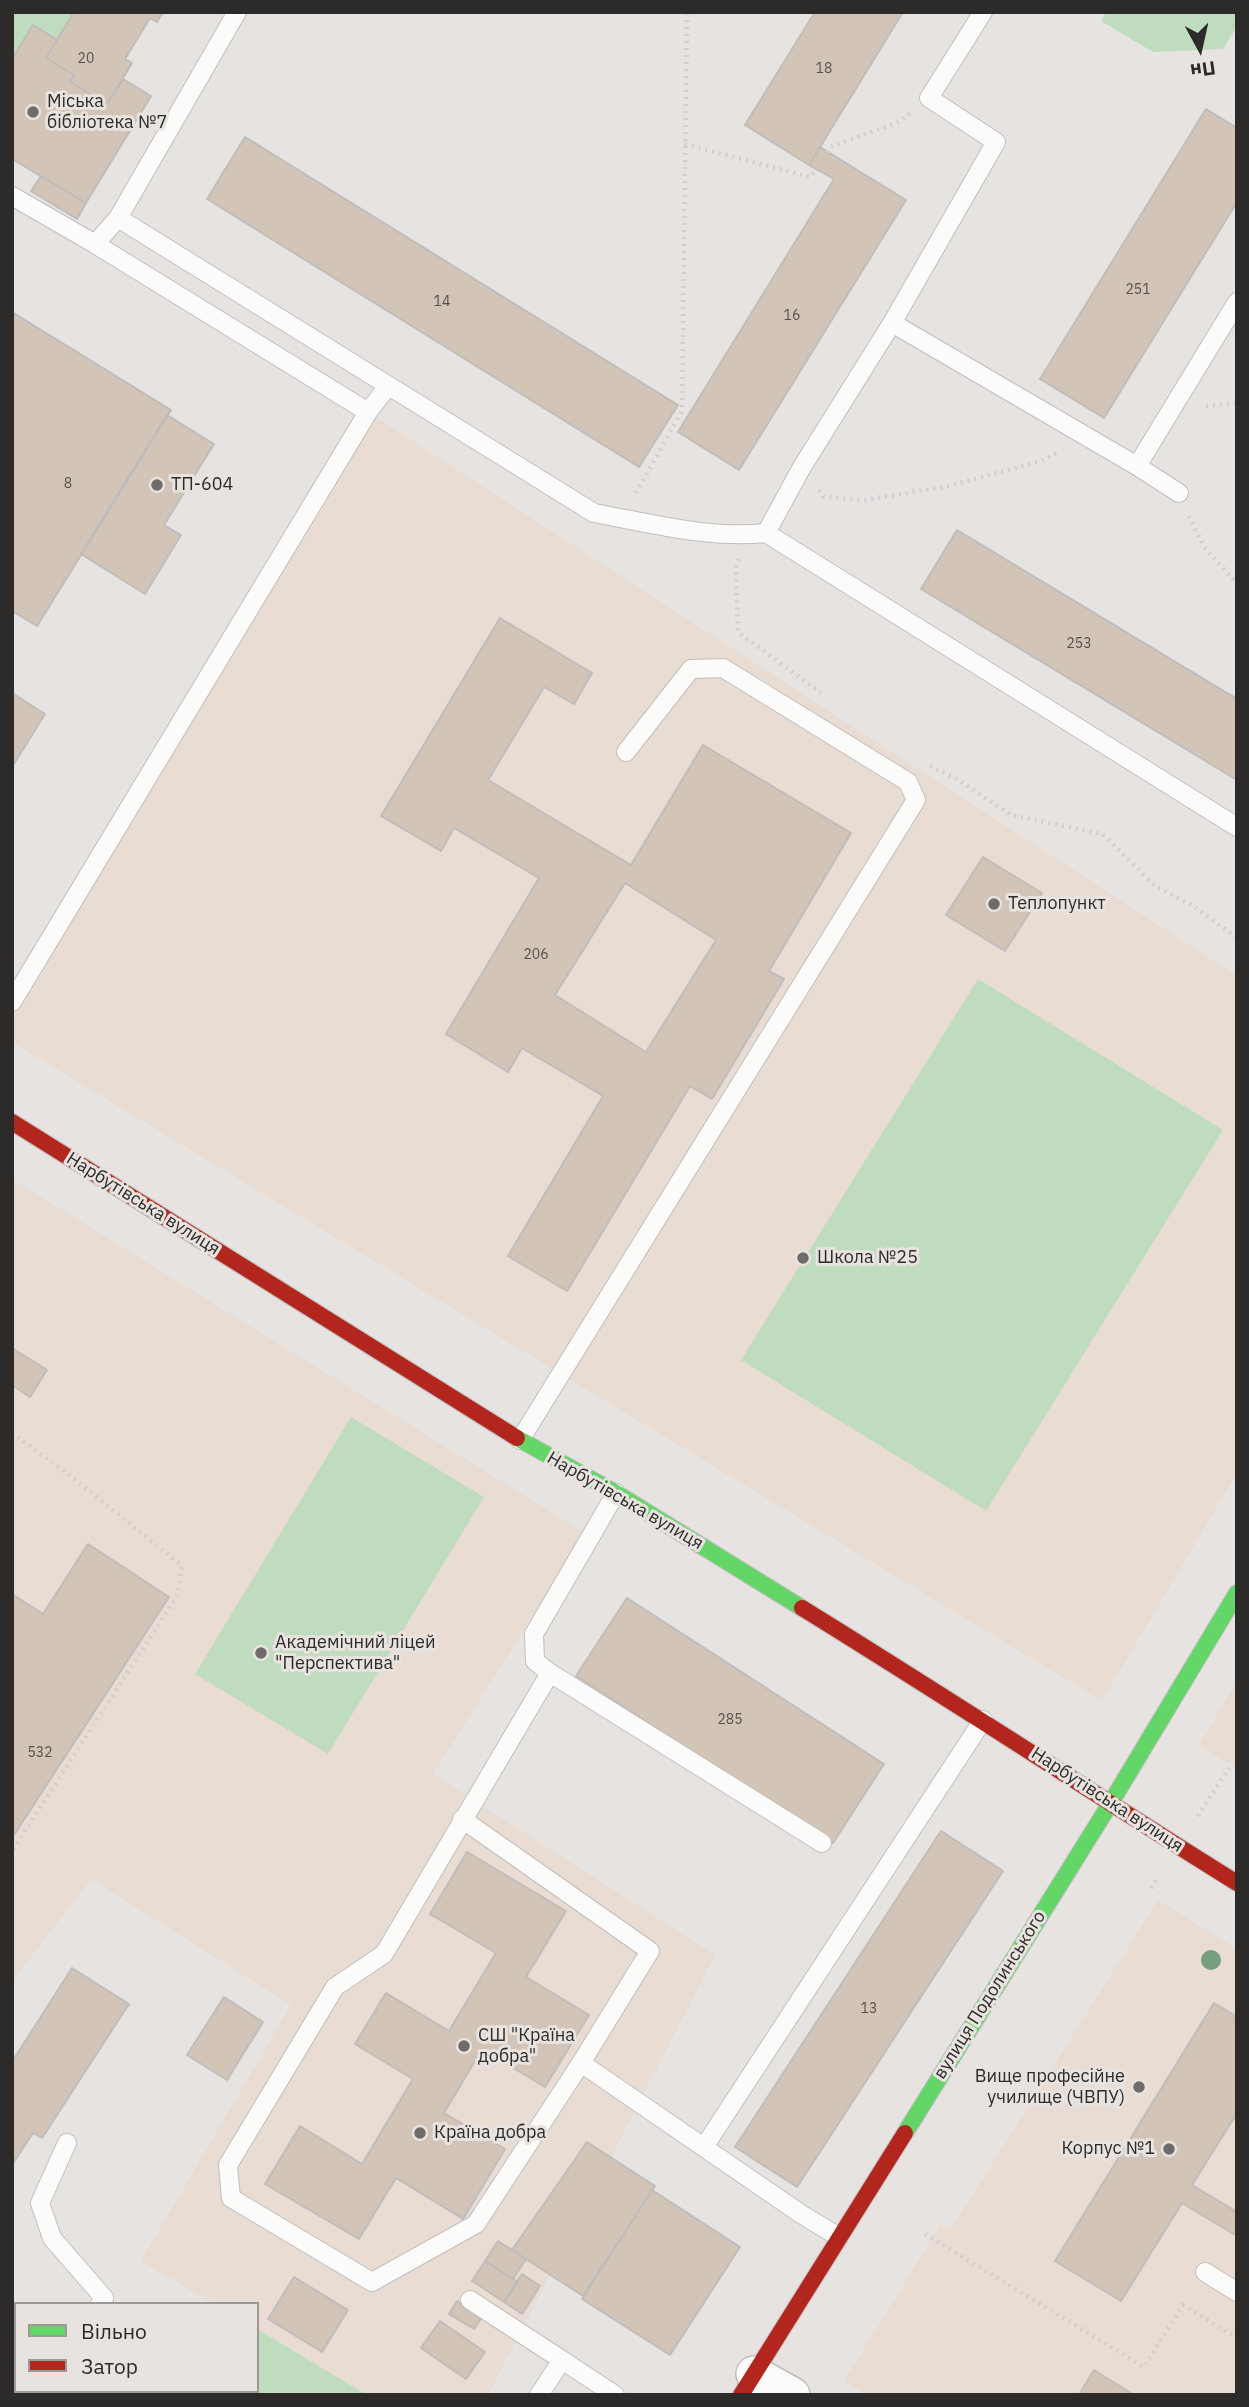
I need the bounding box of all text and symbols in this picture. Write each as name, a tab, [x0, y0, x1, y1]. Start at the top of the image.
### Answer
north arrow	[1165, 14, 1235, 84]
house number: 20	[78, 51, 94, 67]
text: Пн	[1189, 56, 1217, 83]
house number: 18	[816, 61, 832, 77]
place label: Міська бібліотека №7	[47, 91, 167, 134]
marker: Міська бібліотека №7	[25, 104, 41, 120]
house number: 251	[1125, 282, 1151, 298]
house number: 14	[434, 294, 450, 310]
house number: 16	[784, 308, 800, 324]
place label: ТП-604	[171, 474, 233, 496]
house number: 8	[64, 476, 72, 492]
marker: ТП-604	[149, 477, 165, 493]
house number: 253	[1066, 636, 1092, 652]
place label: Теплопункт	[1008, 893, 1106, 915]
marker: Теплопункт	[986, 896, 1002, 912]
house number: 206	[523, 947, 549, 963]
street label: Нарбутівська вулиця	[62, 1148, 224, 1260]
place label: Школа №25	[817, 1247, 918, 1269]
marker: Школа №25	[795, 1250, 811, 1266]
street label: Нарбутівська вулиця	[543, 1447, 707, 1555]
place label: Академічний ліцей "Перспектива"	[275, 1632, 436, 1674]
marker: Академічний ліцей "Перспектива"	[253, 1645, 269, 1661]
house number: 285	[717, 1712, 743, 1728]
street label: Нарбутівська вулиця	[1027, 1743, 1187, 1857]
house number: 532	[27, 1745, 53, 1761]
street label: вулиця Подолинського	[929, 1907, 1051, 2083]
house number: 13	[861, 2001, 877, 2017]
place label: СШ "Країна добра"	[478, 2025, 575, 2068]
marker: СШ "Країна добра"	[456, 2038, 472, 2054]
place label: Вище професійне училище (ЧВПУ)	[975, 2066, 1125, 2108]
marker: Вище професійне училище (ЧВПУ)	[1131, 2079, 1147, 2095]
place label: Країна добра	[434, 2122, 546, 2144]
marker: Країна добра	[412, 2125, 428, 2141]
place label: Корпус №1	[1061, 2138, 1155, 2160]
marker: Корпус №1	[1161, 2141, 1177, 2157]
legend	[14, 2302, 259, 2393]
text: Вільно	[81, 2317, 147, 2345]
text: Затор	[81, 2352, 138, 2380]

